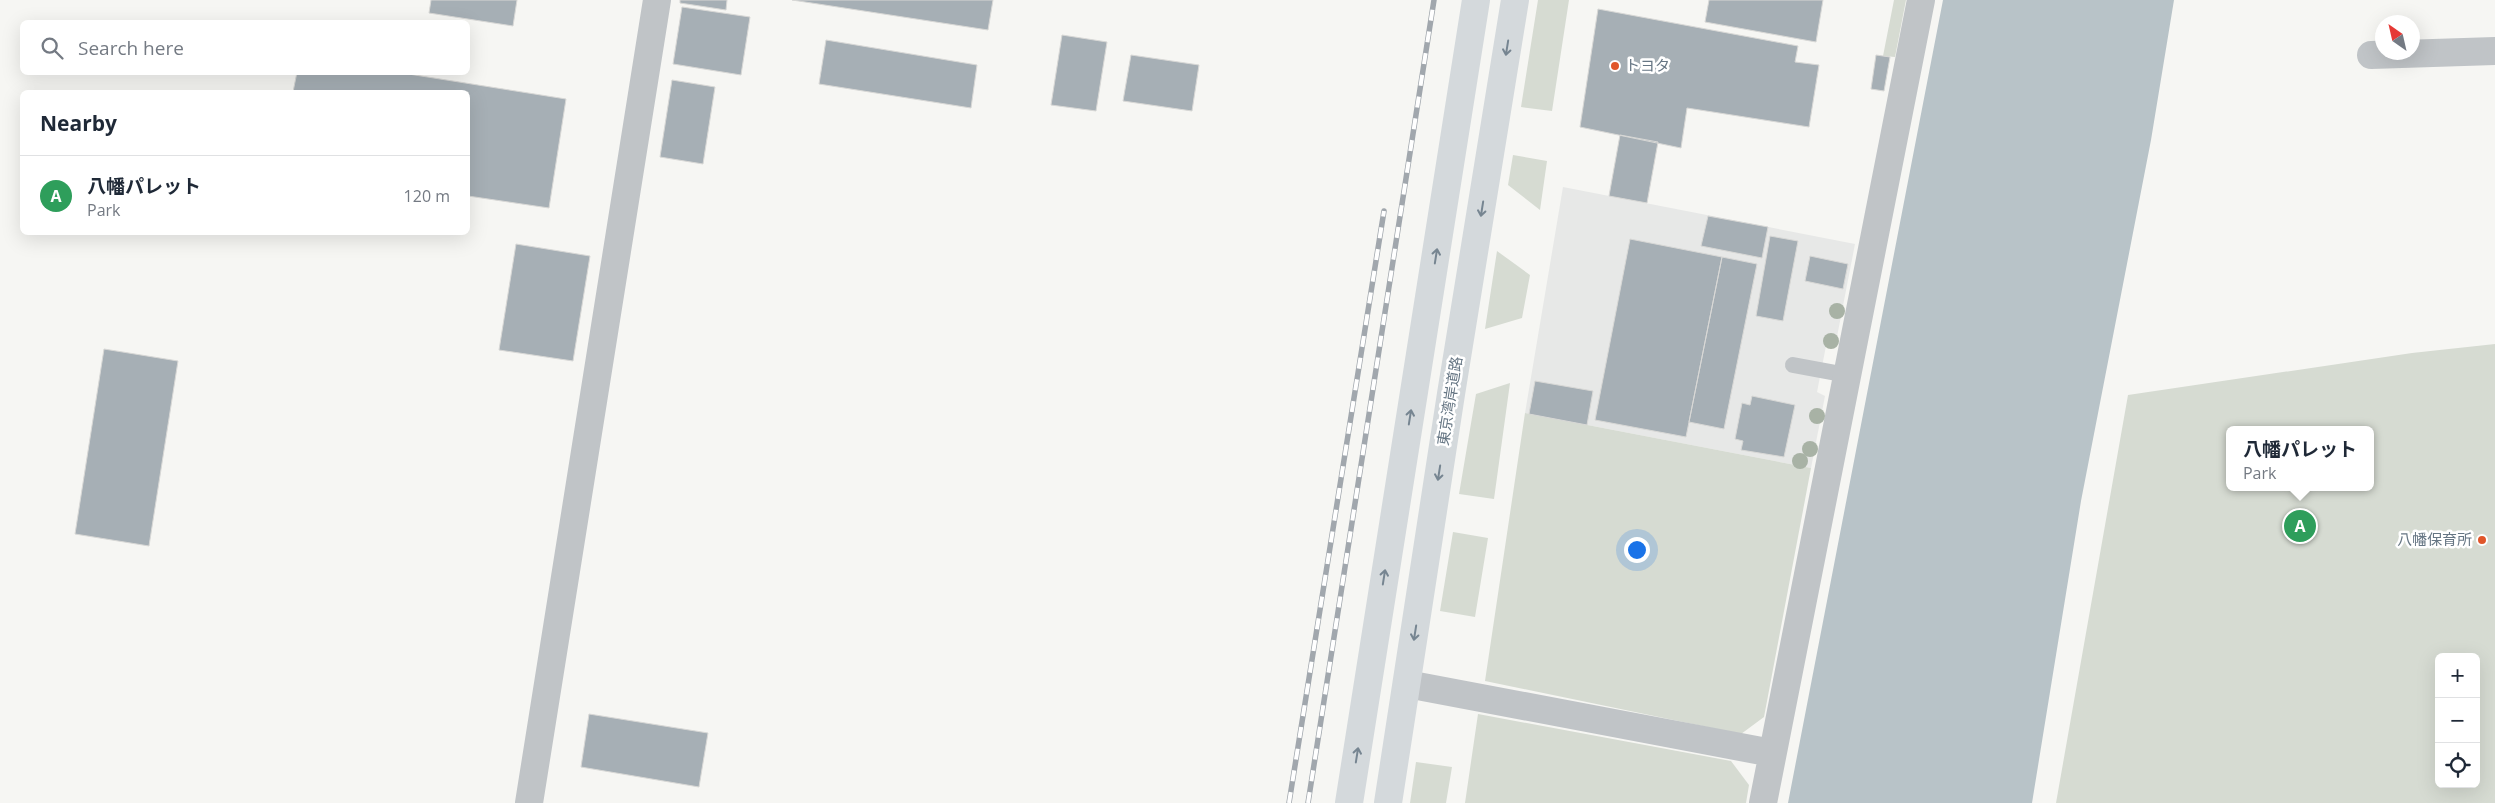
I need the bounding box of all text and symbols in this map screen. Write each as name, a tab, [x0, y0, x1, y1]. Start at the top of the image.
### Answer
north arrow	[2375, 15, 2420, 60]
search box	[20, 20, 470, 75]
icon: search	[38, 34, 66, 62]
text: Search here	[78, 35, 184, 61]
one-way arrow	[1502, 40, 1512, 56]
place label: トヨタ	[1625, 55, 1670, 75]
marker: トヨタ	[1609, 60, 1621, 72]
text: Nearby	[40, 109, 117, 137]
text: 八幡パレット	[87, 173, 201, 199]
text: A	[50, 185, 62, 207]
text: 120 m	[404, 185, 450, 207]
text: Park	[87, 199, 120, 221]
one-way arrow	[1477, 200, 1487, 216]
one-way arrow	[1431, 248, 1441, 264]
street label: 東京湾岸道路	[1432, 355, 1466, 447]
one-way arrow	[1405, 409, 1415, 425]
popup	[2226, 426, 2374, 491]
text: 八幡パレット	[2243, 436, 2357, 462]
text: Park	[2243, 462, 2276, 484]
one-way arrow	[1434, 464, 1444, 480]
pin: A	[2284, 507, 2316, 545]
place label: 八幡保育所	[2397, 529, 2472, 549]
marker: 八幡保育所	[2476, 534, 2488, 546]
your location	[1624, 537, 1650, 563]
one-way arrow	[1380, 569, 1390, 585]
one-way arrow	[1410, 625, 1420, 641]
map controls	[2435, 653, 2480, 788]
button: +	[2435, 653, 2480, 698]
button: −	[2435, 698, 2480, 743]
button: locate	[2435, 743, 2480, 788]
one-way arrow	[1352, 747, 1362, 763]

